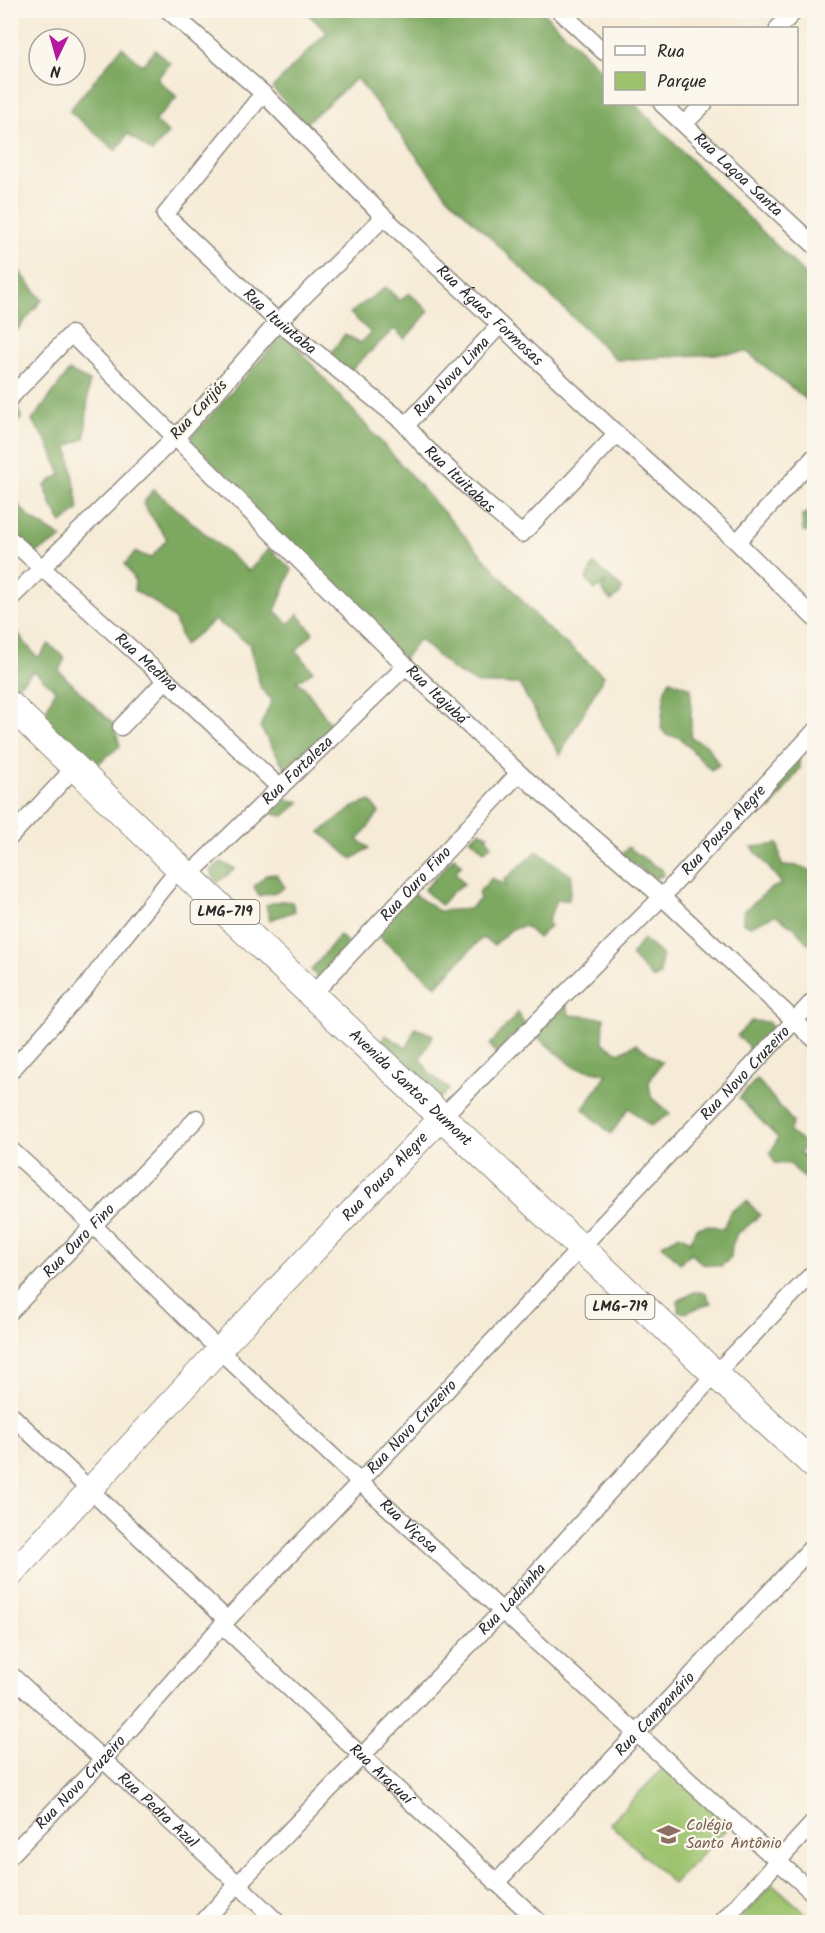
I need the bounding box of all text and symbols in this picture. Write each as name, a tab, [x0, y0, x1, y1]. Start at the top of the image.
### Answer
north arrow	[27, 27, 87, 87]
legend	[603, 27, 798, 105]
text: Rua	[657, 38, 685, 67]
text: N	[50, 58, 62, 83]
text: Parque	[657, 68, 706, 97]
street label: Rua Lagoa Santa	[688, 127, 789, 223]
street label: Rua Águas Formosas	[430, 259, 549, 372]
street label: Rua Ituiutaba	[237, 282, 322, 361]
street label: Rua Nova Lima	[407, 331, 496, 423]
street label: Rua Carijós	[164, 374, 234, 446]
street label: Rua Ituitabas	[418, 439, 501, 520]
street label: Rua Medina	[109, 627, 184, 698]
street label: Rua Itajubá	[400, 659, 474, 732]
street label: Rua Fortaleza	[256, 730, 339, 811]
street label: Rua Pouso Alegre	[675, 779, 772, 881]
street label: Rua Ouro Fino	[374, 840, 457, 927]
road number: LMG-719	[190, 900, 260, 924]
street label: Rua Novo Cruzeiro	[694, 1020, 796, 1126]
street label: Avenida Santos Dumont	[343, 1023, 479, 1153]
street label: Rua Pouso Alegre	[336, 1126, 434, 1227]
street label: Rua Ouro Fino	[37, 1198, 121, 1284]
road number: LMG-719	[586, 1295, 654, 1319]
street label: Rua Novo Cruzeiro	[361, 1374, 463, 1480]
street label: Rua Viçosa	[374, 1493, 444, 1560]
street label: Rua Ladainha	[472, 1557, 552, 1641]
street label: Rua Campanário	[609, 1666, 701, 1762]
street label: Rua Novo Cruzeiro	[29, 1729, 132, 1836]
street label: Rua Araçuaí	[343, 1738, 420, 1812]
street label: Rua Pedra Azul	[112, 1766, 204, 1854]
place label: Colégio Santo Antônio	[686, 1813, 782, 1856]
school or university icon: Colégio Santo Antônio	[655, 1821, 681, 1847]

